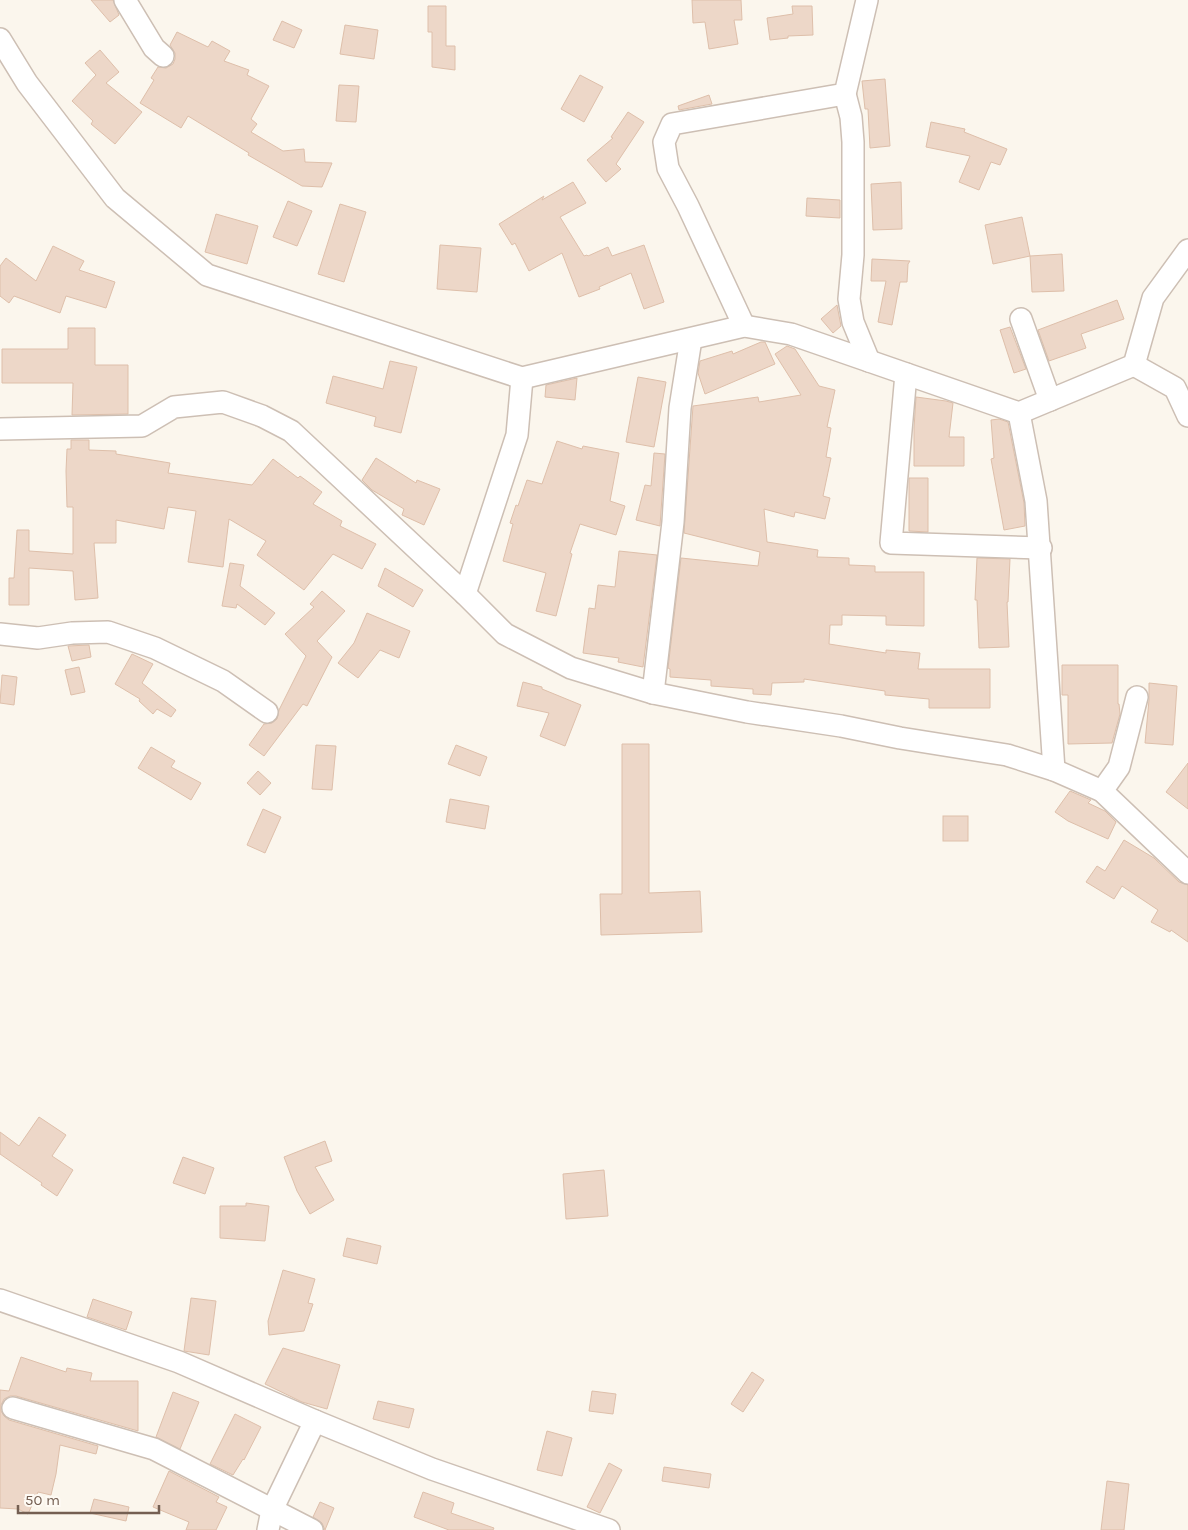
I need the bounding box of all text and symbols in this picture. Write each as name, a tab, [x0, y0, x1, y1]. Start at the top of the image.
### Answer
scale bar	[18, 1482, 159, 1514]
text: 50 m	[25, 1491, 60, 1509]

